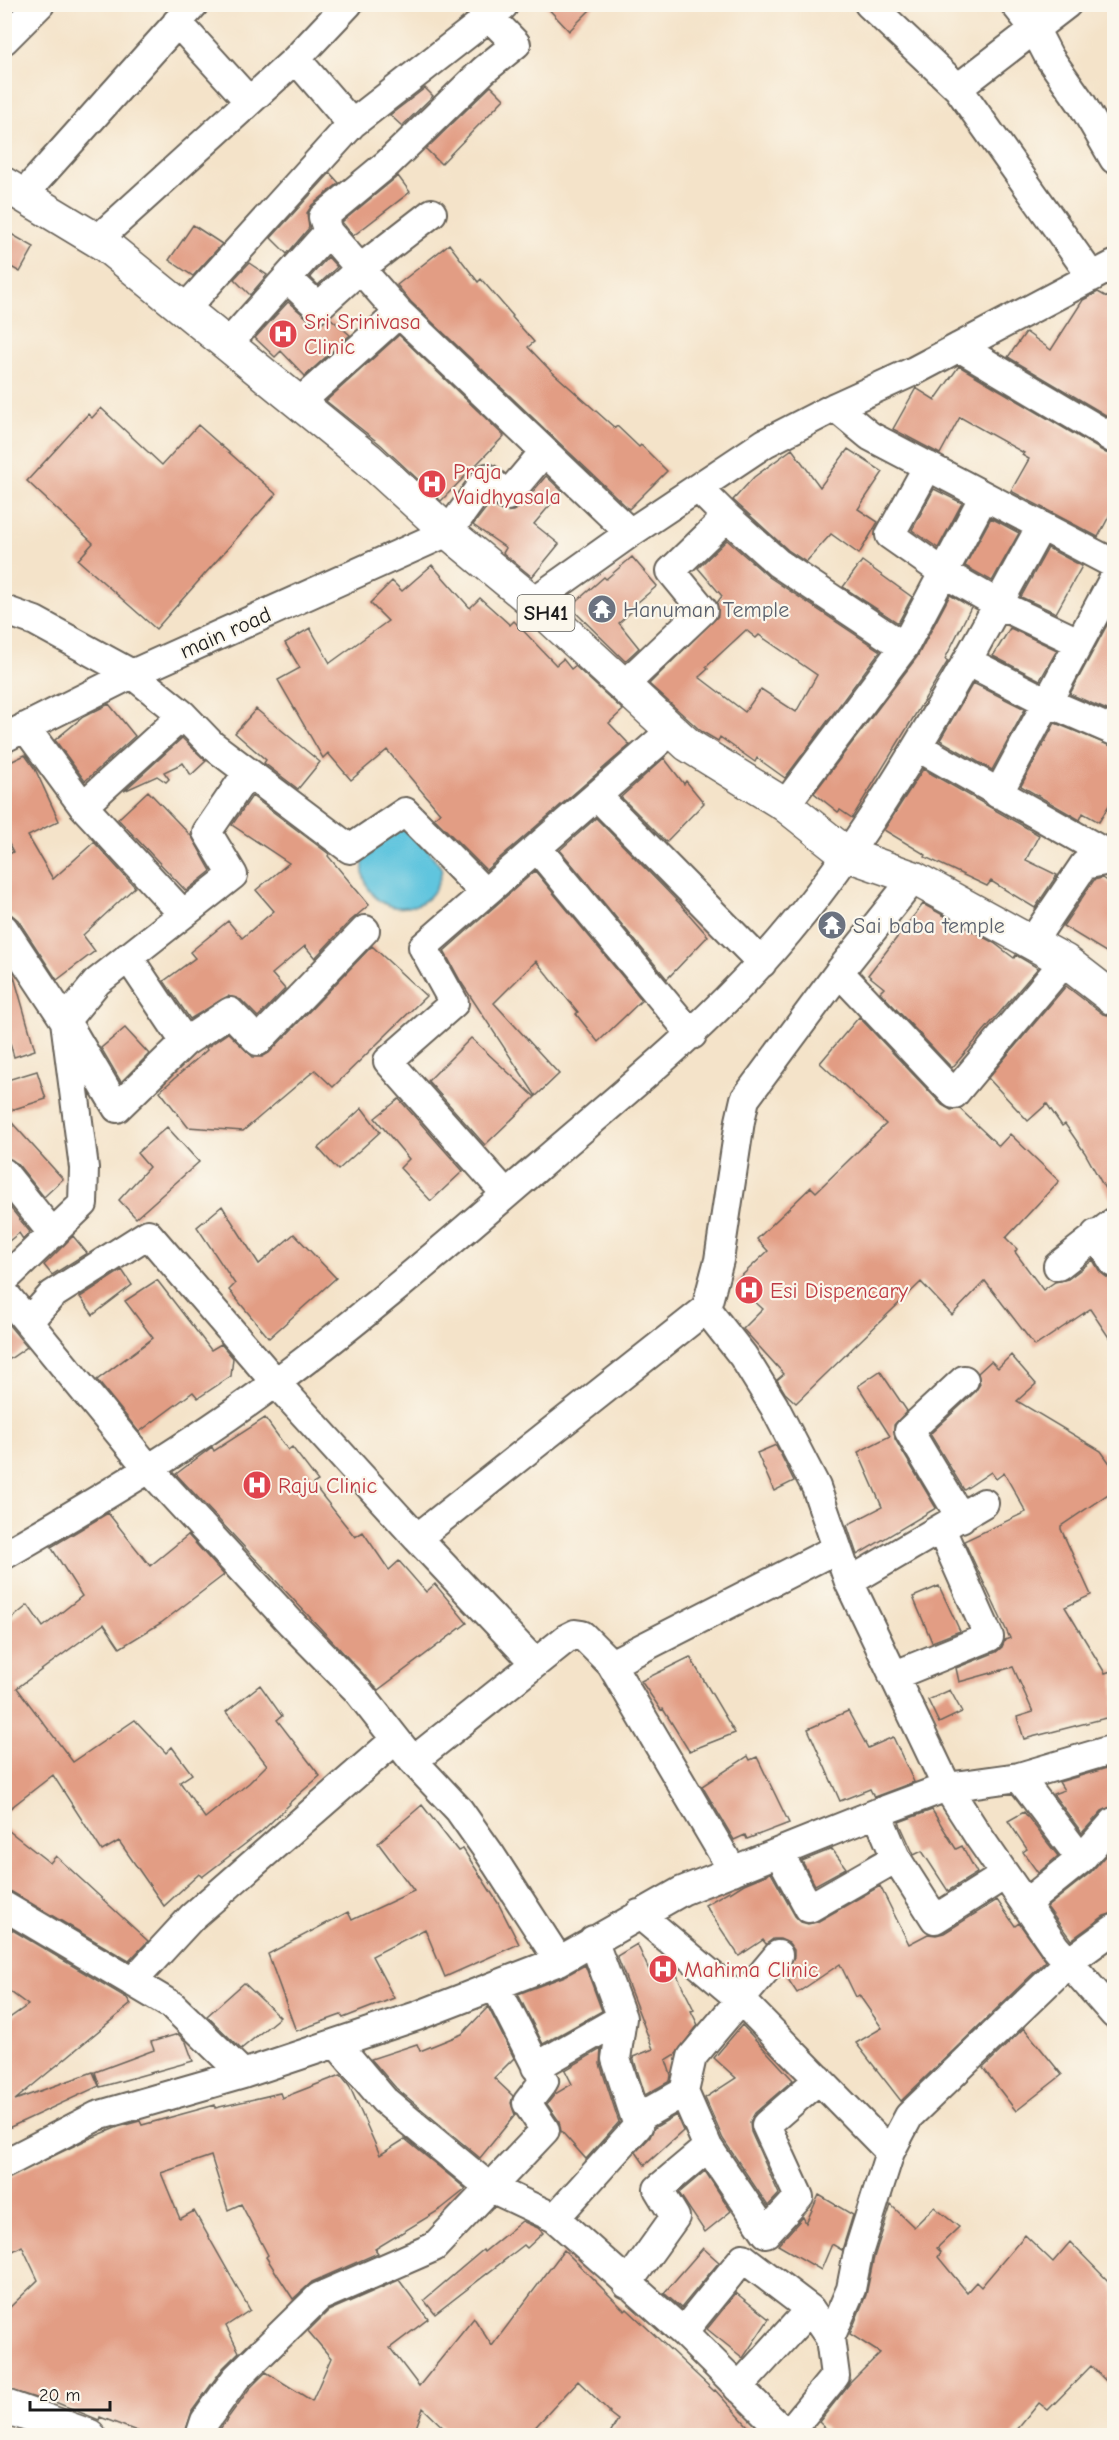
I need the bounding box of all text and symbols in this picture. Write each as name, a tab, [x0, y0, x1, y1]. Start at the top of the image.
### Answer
place label: Sri Srinivasa Clinic	[304, 309, 421, 360]
hospital icon: Sri Srinivasa Clinic	[267, 318, 299, 350]
place label: Praja Vaidhyasala	[453, 459, 561, 510]
hospital icon: Praja Vaidhyasala	[416, 468, 448, 500]
temple icon: Hanuman Temple	[586, 593, 618, 625]
road number: SH41	[518, 595, 574, 631]
place label: Hanuman Temple	[623, 597, 789, 623]
street label: main road	[176, 601, 275, 665]
temple icon: Sai baba temple	[816, 909, 848, 941]
place label: Sai baba temple	[853, 913, 1005, 939]
hospital icon: Esi Dispencary	[733, 1274, 765, 1306]
place label: Esi Dispencary	[770, 1278, 908, 1304]
hospital icon: Raju Clinic	[241, 1469, 273, 1501]
place label: Raju Clinic	[278, 1473, 377, 1499]
hospital icon: Mahima Clinic	[647, 1953, 679, 1985]
place label: Mahima Clinic	[684, 1957, 819, 1983]
scale bar	[30, 2374, 110, 2412]
text: 20 m	[39, 2385, 80, 2406]

